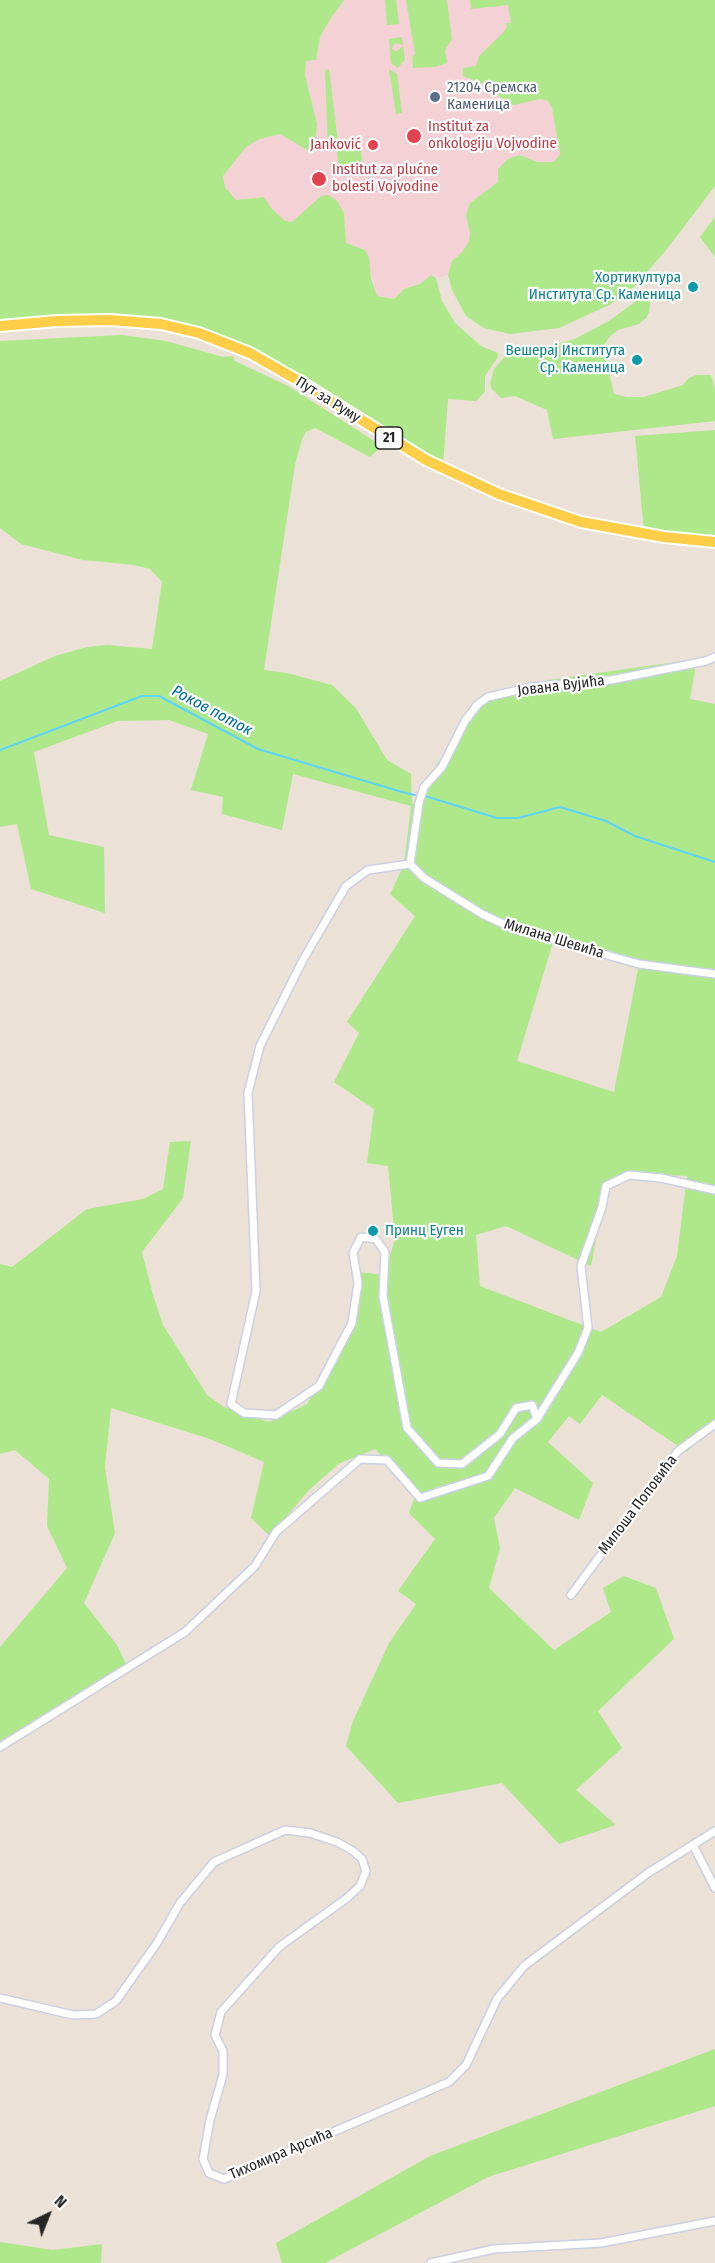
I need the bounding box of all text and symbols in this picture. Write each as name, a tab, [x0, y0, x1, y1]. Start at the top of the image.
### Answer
place label: 21204 Сремска Каменица	[447, 79, 537, 114]
marker: 21204 Сремска Каменица	[428, 90, 442, 104]
place label: Institut za onkologiju Vojvodine	[428, 118, 557, 153]
marker: Institut za onkologiju Vojvodine	[405, 127, 423, 145]
place label: Janković	[310, 136, 361, 154]
marker: Janković	[366, 138, 380, 152]
place label: Institut za plućne bolesti Vojvodine	[332, 161, 438, 196]
marker: Institut za plućne bolesti Vojvodine	[310, 170, 328, 188]
place label: Хортикултура Института Ср. Каменица	[529, 269, 681, 304]
marker: Хортикултура Института Ср. Каменица	[686, 280, 700, 294]
place label: Вешерај Института Ср. Каменица	[506, 342, 625, 377]
marker: Вешерај Института Ср. Каменица	[630, 353, 644, 367]
street label: Пут за Руму	[292, 373, 364, 427]
road number: 21	[376, 427, 402, 449]
street label: Јована Вујића	[516, 672, 606, 700]
water label: Роков поток	[168, 682, 256, 740]
street label: Милана Шевића	[502, 915, 606, 963]
place label: Принц Еуген	[385, 1222, 464, 1240]
marker: Принц Еуген	[366, 1224, 380, 1238]
street label: Милоша Поповића	[595, 1452, 681, 1558]
street label: Тихомира Арсића	[227, 2124, 335, 2184]
north arrow	[18, 2185, 78, 2245]
text: N	[51, 2191, 71, 2212]

